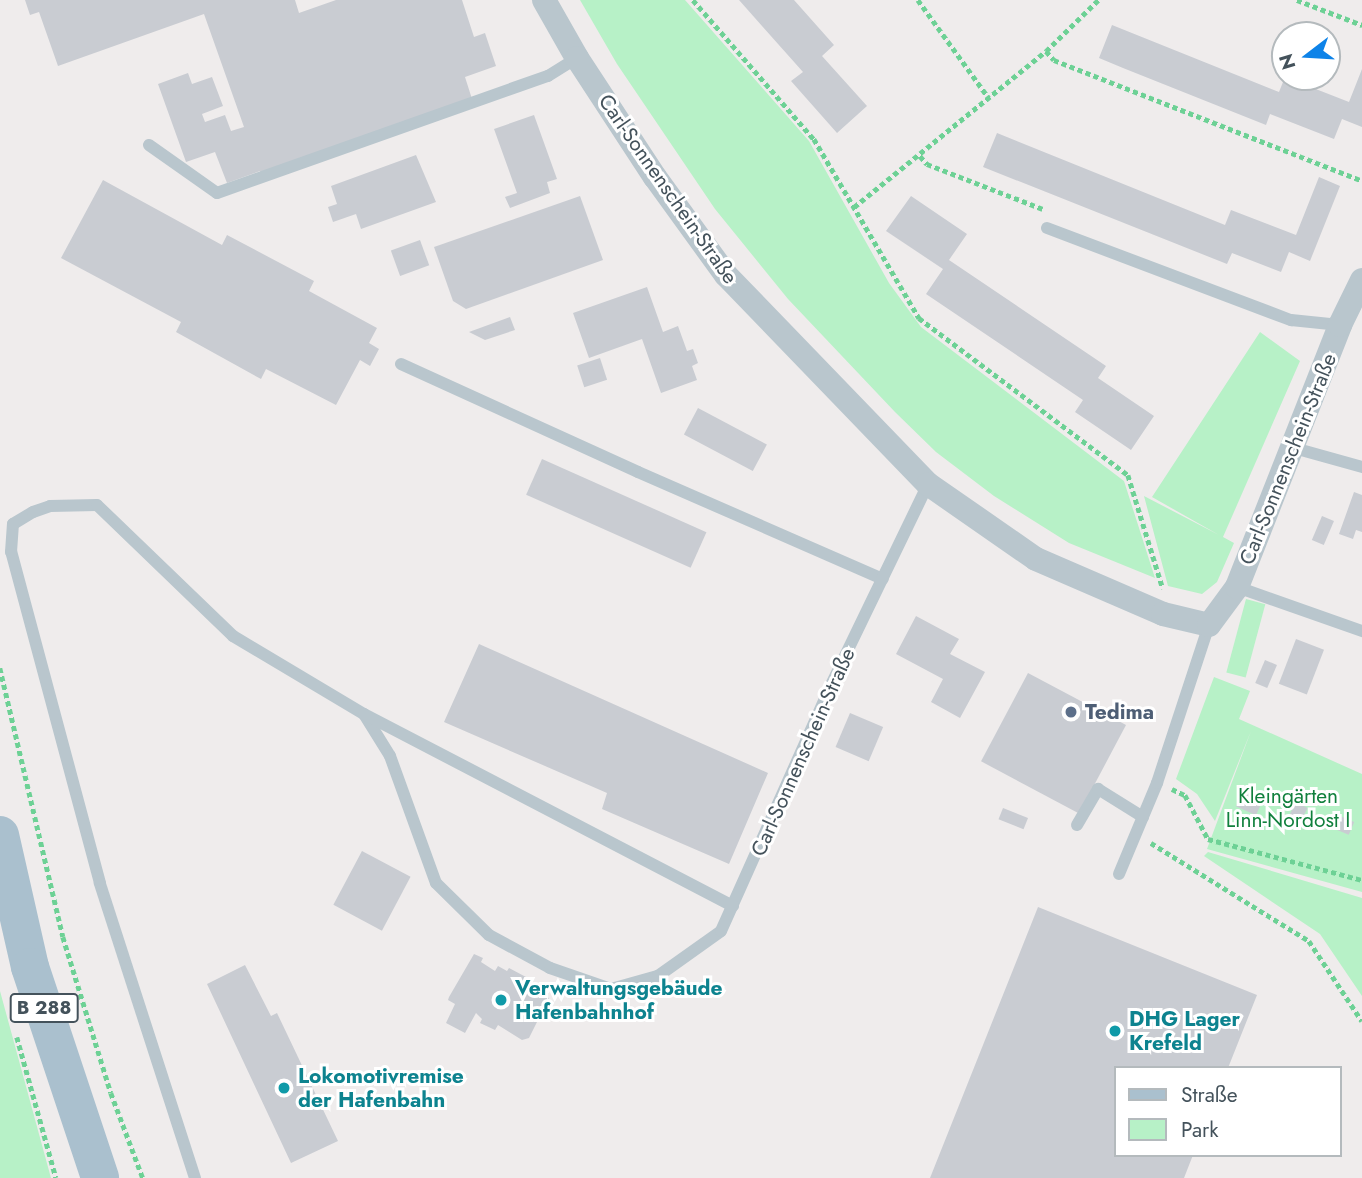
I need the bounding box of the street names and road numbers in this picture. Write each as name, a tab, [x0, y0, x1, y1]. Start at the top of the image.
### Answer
street label: Carl-Sonnenschein-Straße	[593, 89, 743, 289]
street label: Carl-Sonnenschein-Straße	[1234, 350, 1342, 568]
street label: Carl-Sonnenschein-Straße	[746, 644, 860, 860]
road number: B 288	[9, 992, 79, 1024]

